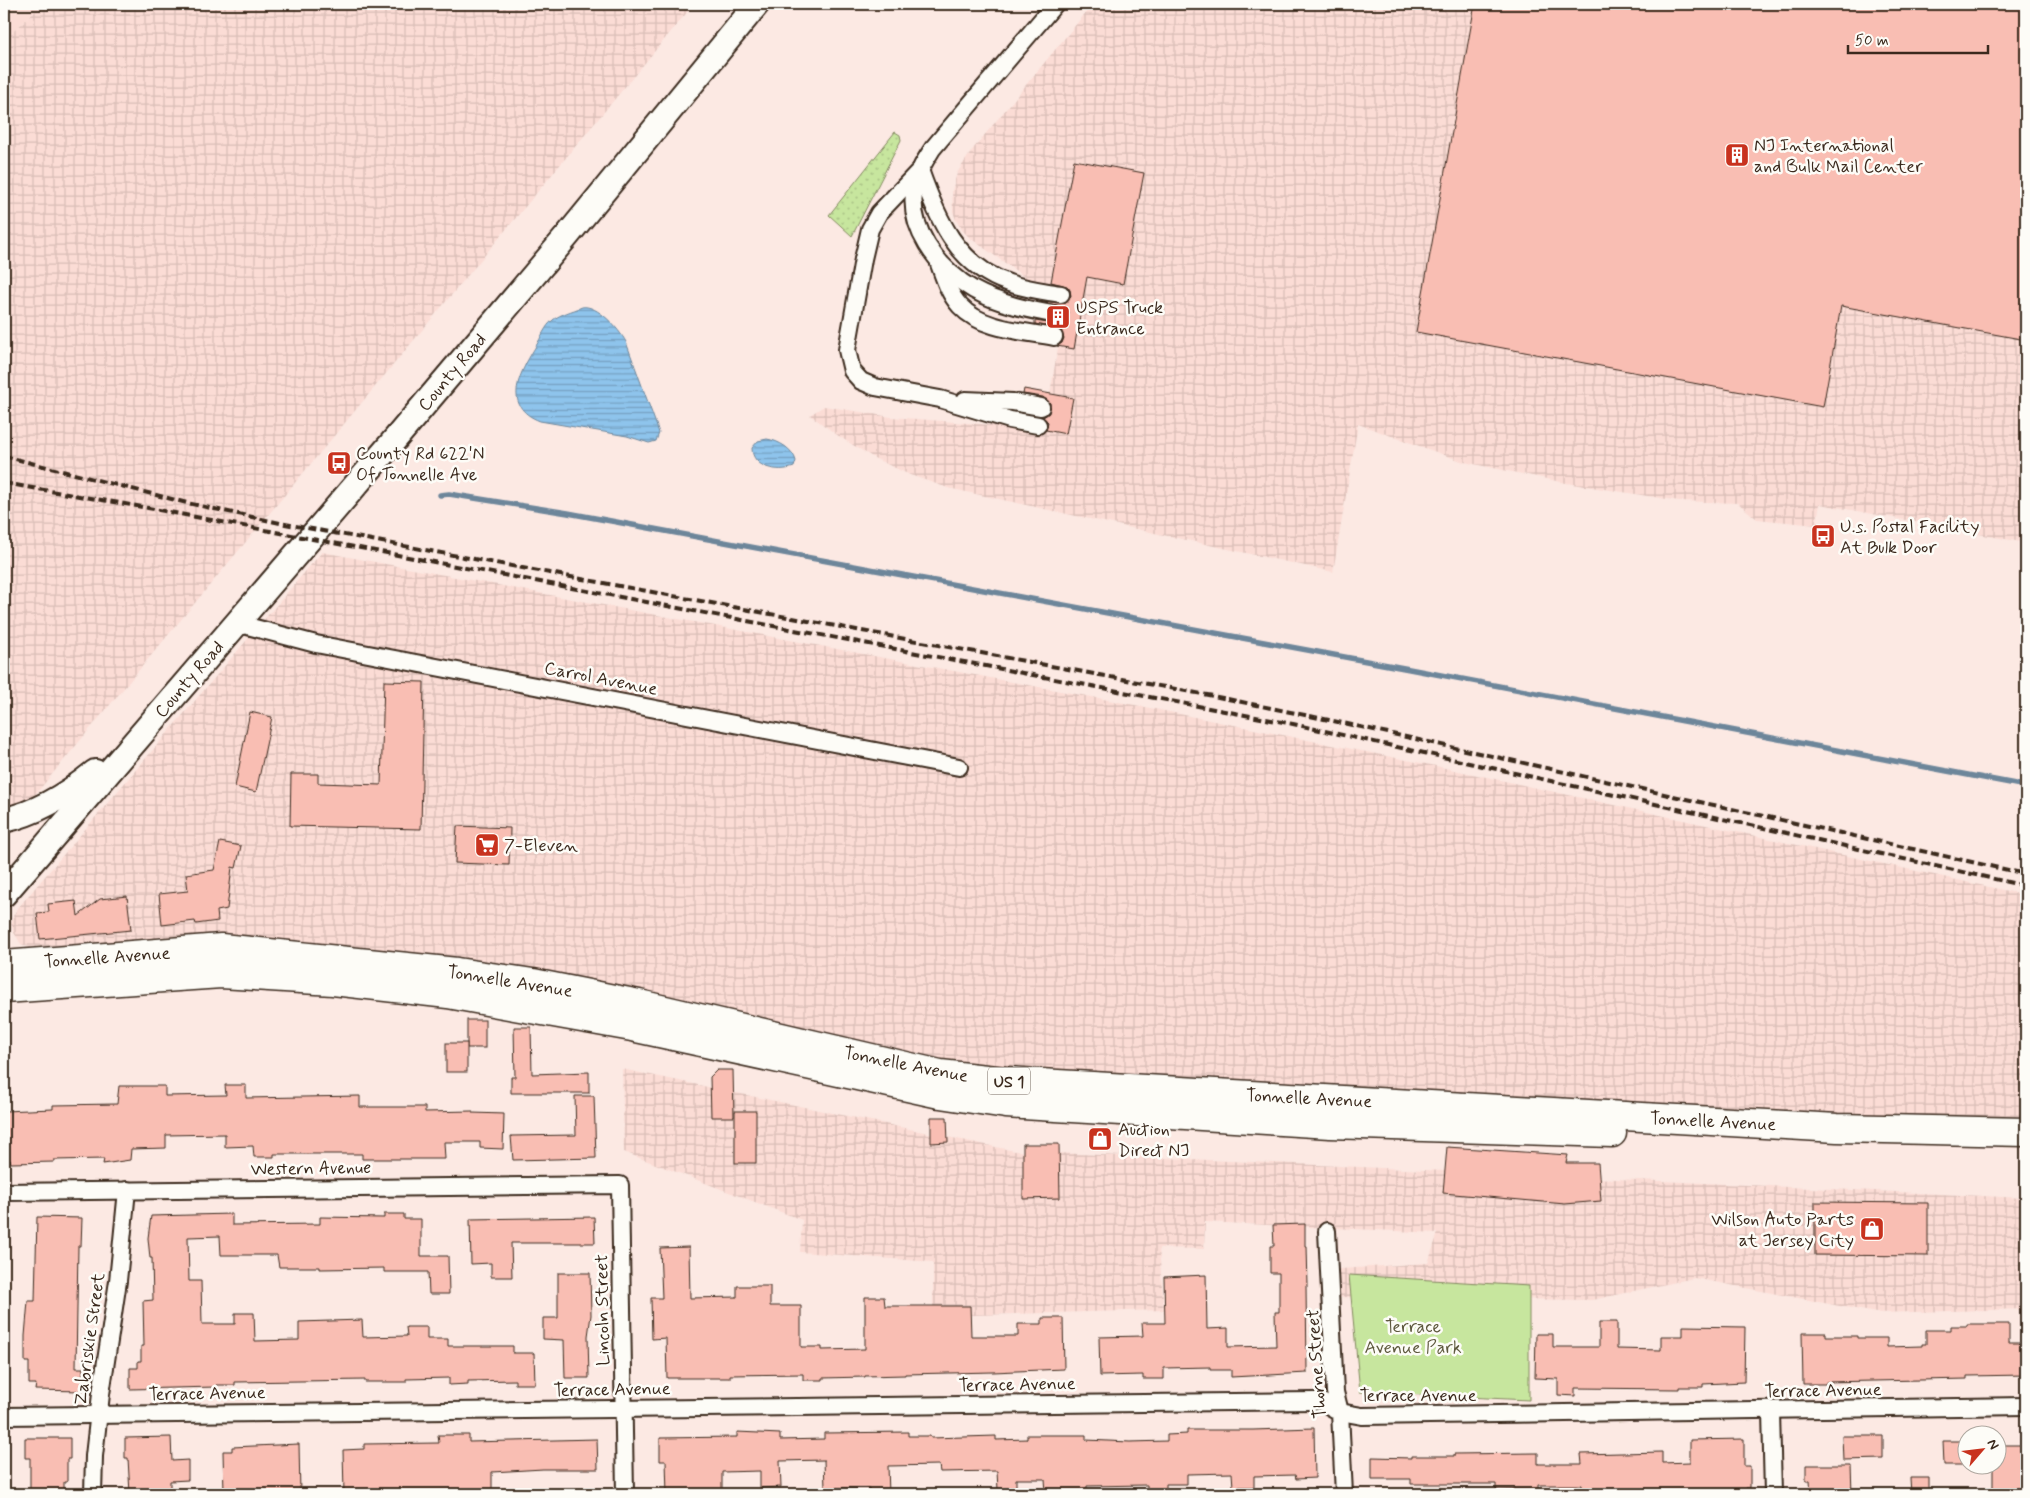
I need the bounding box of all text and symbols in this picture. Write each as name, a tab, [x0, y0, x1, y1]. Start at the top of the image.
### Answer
scale bar	[1848, 22, 1988, 54]
text: 50 m	[1855, 31, 1889, 51]
place label: NJ International and Bulk Mail Center	[1754, 134, 1923, 179]
building icon: NJ International and Bulk Mail Center	[1724, 142, 1750, 168]
place label: USPS Truck Entrance	[1076, 296, 1163, 341]
building icon: USPS Truck Entrance	[1045, 304, 1071, 330]
street label: County Road	[413, 329, 492, 417]
place label: County Rd 622'N Of Tonnelle Ave	[356, 442, 485, 487]
bus stop icon: County Rd 622'N Of Tonnelle Ave	[326, 450, 352, 476]
place label: U.s. Postal Facility At Bulk Door	[1840, 515, 1979, 560]
bus stop icon: U.s. Postal Facility At Bulk Door	[1810, 523, 1836, 549]
street label: County Road	[150, 636, 230, 723]
street label: Carrol Avenue	[542, 656, 660, 702]
supermarket icon: 7-Eleven	[474, 832, 500, 858]
place label: 7-Eleven	[504, 834, 578, 858]
street label: Tonnelle Avenue	[43, 942, 171, 974]
street label: Tonnelle Avenue	[445, 960, 574, 1004]
street label: Tonnelle Avenue	[841, 1041, 970, 1089]
road number: US 1	[988, 1068, 1030, 1094]
street label: Tonnelle Avenue	[1245, 1084, 1373, 1114]
street label: Tonnelle Avenue	[1649, 1107, 1777, 1137]
place label: Auction Direct NJ	[1118, 1118, 1189, 1163]
shop icon: Auction Direct NJ	[1087, 1126, 1113, 1152]
street label: Western Avenue	[251, 1156, 371, 1182]
place label: Wilson Auto Parts at Jersey City	[1711, 1208, 1854, 1253]
shop icon: Wilson Auto Parts at Jersey City	[1859, 1216, 1885, 1242]
street label: Lincoln Street	[590, 1254, 616, 1366]
street label: Zabriskie Street	[69, 1271, 111, 1407]
street label: Thorne Street	[1301, 1308, 1333, 1419]
park label: Terrace Avenue Park	[1364, 1315, 1462, 1360]
street label: Terrace Avenue	[958, 1372, 1076, 1398]
street label: Terrace Avenue	[553, 1377, 671, 1403]
street label: Terrace Avenue	[1764, 1378, 1882, 1404]
street label: Terrace Avenue	[148, 1381, 266, 1407]
street label: Terrace Avenue	[1359, 1384, 1477, 1408]
north arrow	[1958, 1426, 2008, 1476]
text: N	[1982, 1436, 2003, 1453]

